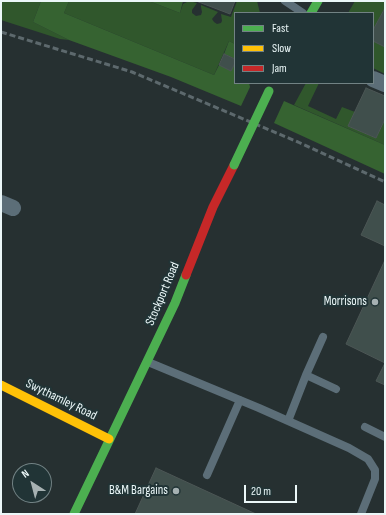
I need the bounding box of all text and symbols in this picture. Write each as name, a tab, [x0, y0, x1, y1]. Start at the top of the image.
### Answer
legend	[234, 12, 374, 84]
text: Fast	[272, 21, 289, 36]
text: Slow	[272, 41, 291, 56]
text: Jam	[272, 61, 287, 76]
street label: Stockport Road	[143, 260, 183, 328]
place label: Morrisons	[324, 294, 367, 310]
marker: Morrisons	[370, 297, 380, 307]
street label: Swythamley Road	[23, 376, 99, 424]
north arrow	[12, 463, 52, 503]
text: N	[19, 467, 31, 481]
scale bar	[246, 477, 299, 503]
place label: B&M Bargains	[109, 483, 168, 499]
text: 20 m	[251, 484, 271, 499]
marker: B&M Bargains	[171, 486, 181, 496]

